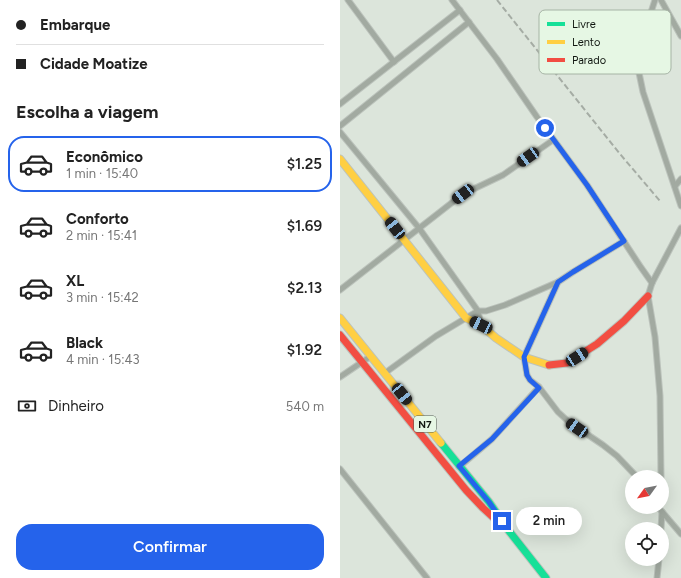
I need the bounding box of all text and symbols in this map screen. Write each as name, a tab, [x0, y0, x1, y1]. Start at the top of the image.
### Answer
legend	[539, 10, 671, 74]
text: Embarque	[40, 16, 110, 34]
text: Livre	[572, 18, 596, 31]
text: Lento	[572, 36, 600, 49]
text: Parado	[572, 54, 606, 67]
text: Cidade Moatize	[40, 55, 148, 73]
text: Escolha a viagem	[16, 101, 159, 123]
route start	[536, 119, 554, 137]
car	[515, 145, 541, 169]
icon: car	[18, 146, 54, 182]
text: Econômico	[66, 148, 143, 166]
text: $1.25	[287, 155, 322, 173]
text: 1 min · 15:40	[66, 166, 138, 181]
car	[450, 182, 476, 206]
icon: car	[18, 208, 54, 244]
text: Conforto	[66, 210, 129, 228]
car	[383, 215, 407, 241]
text: $1.69	[287, 217, 322, 235]
text: 2 min · 15:41	[66, 228, 137, 243]
icon: car	[18, 270, 54, 306]
text: XL	[66, 272, 84, 290]
text: $2.13	[287, 279, 322, 297]
text: 3 min · 15:42	[66, 290, 139, 305]
car	[468, 314, 494, 336]
icon: car	[18, 332, 54, 368]
text: Black	[66, 334, 103, 352]
text: $1.92	[287, 341, 322, 359]
car	[564, 345, 590, 369]
text: 4 min · 15:43	[66, 352, 140, 367]
car	[390, 381, 414, 407]
icon: cash	[16, 395, 38, 417]
text: Dinheiro	[48, 397, 104, 415]
text: 540 m	[286, 399, 324, 414]
road number: N7	[414, 416, 436, 432]
car	[564, 416, 590, 440]
north arrow	[625, 470, 669, 514]
map controls	[625, 470, 669, 566]
callout: 2 min	[516, 507, 582, 535]
route end	[493, 512, 511, 530]
text: 2 min	[533, 513, 565, 528]
button: locate	[625, 522, 669, 566]
button: Confirmar	[16, 524, 324, 570]

